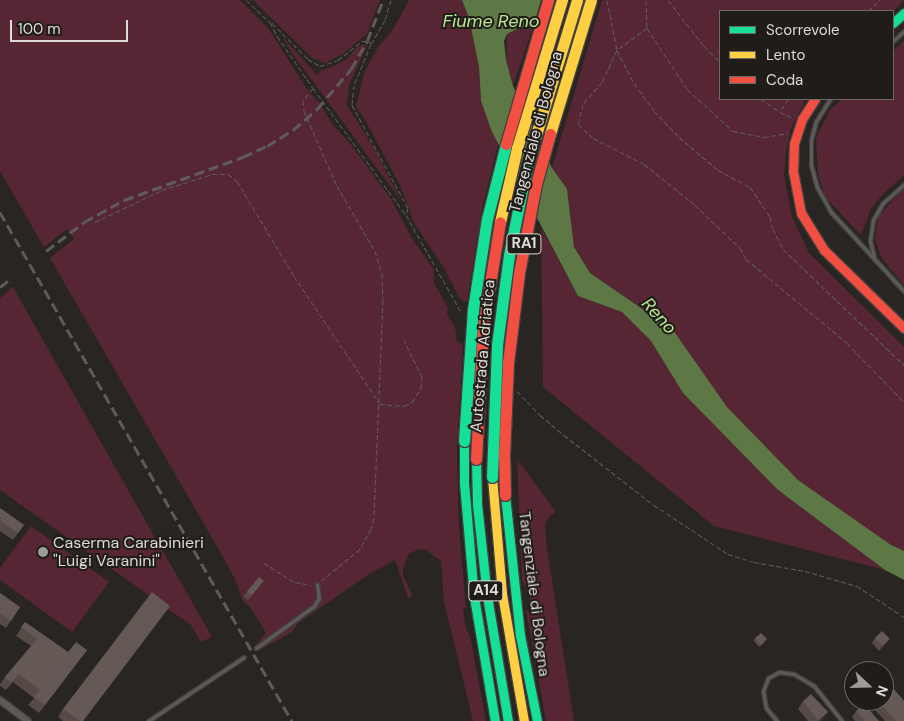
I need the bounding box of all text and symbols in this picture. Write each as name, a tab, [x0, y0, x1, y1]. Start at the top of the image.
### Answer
scale bar	[12, 10, 130, 42]
water label: Fiume Reno	[442, 10, 540, 32]
legend	[719, 10, 894, 100]
text: 100 m	[18, 19, 61, 39]
text: Scorrevole	[766, 20, 840, 40]
text: Lento	[766, 45, 805, 65]
street label: Tangenziale di Bologna	[505, 49, 567, 215]
text: Coda	[766, 70, 803, 90]
road number: RA1	[505, 232, 543, 256]
street label: Autostrada Adriatica	[467, 279, 499, 433]
water label: Reno	[637, 293, 681, 339]
street label: Tangenziale di Bologna	[514, 510, 554, 678]
place label: Caserma Carabinieri "Luigi Varanini"	[53, 533, 204, 571]
marker: Caserma Carabinieri "Luigi Varanini"	[37, 546, 49, 558]
road number: A14	[467, 578, 505, 604]
north arrow	[844, 661, 894, 711]
text: N	[872, 683, 892, 699]

